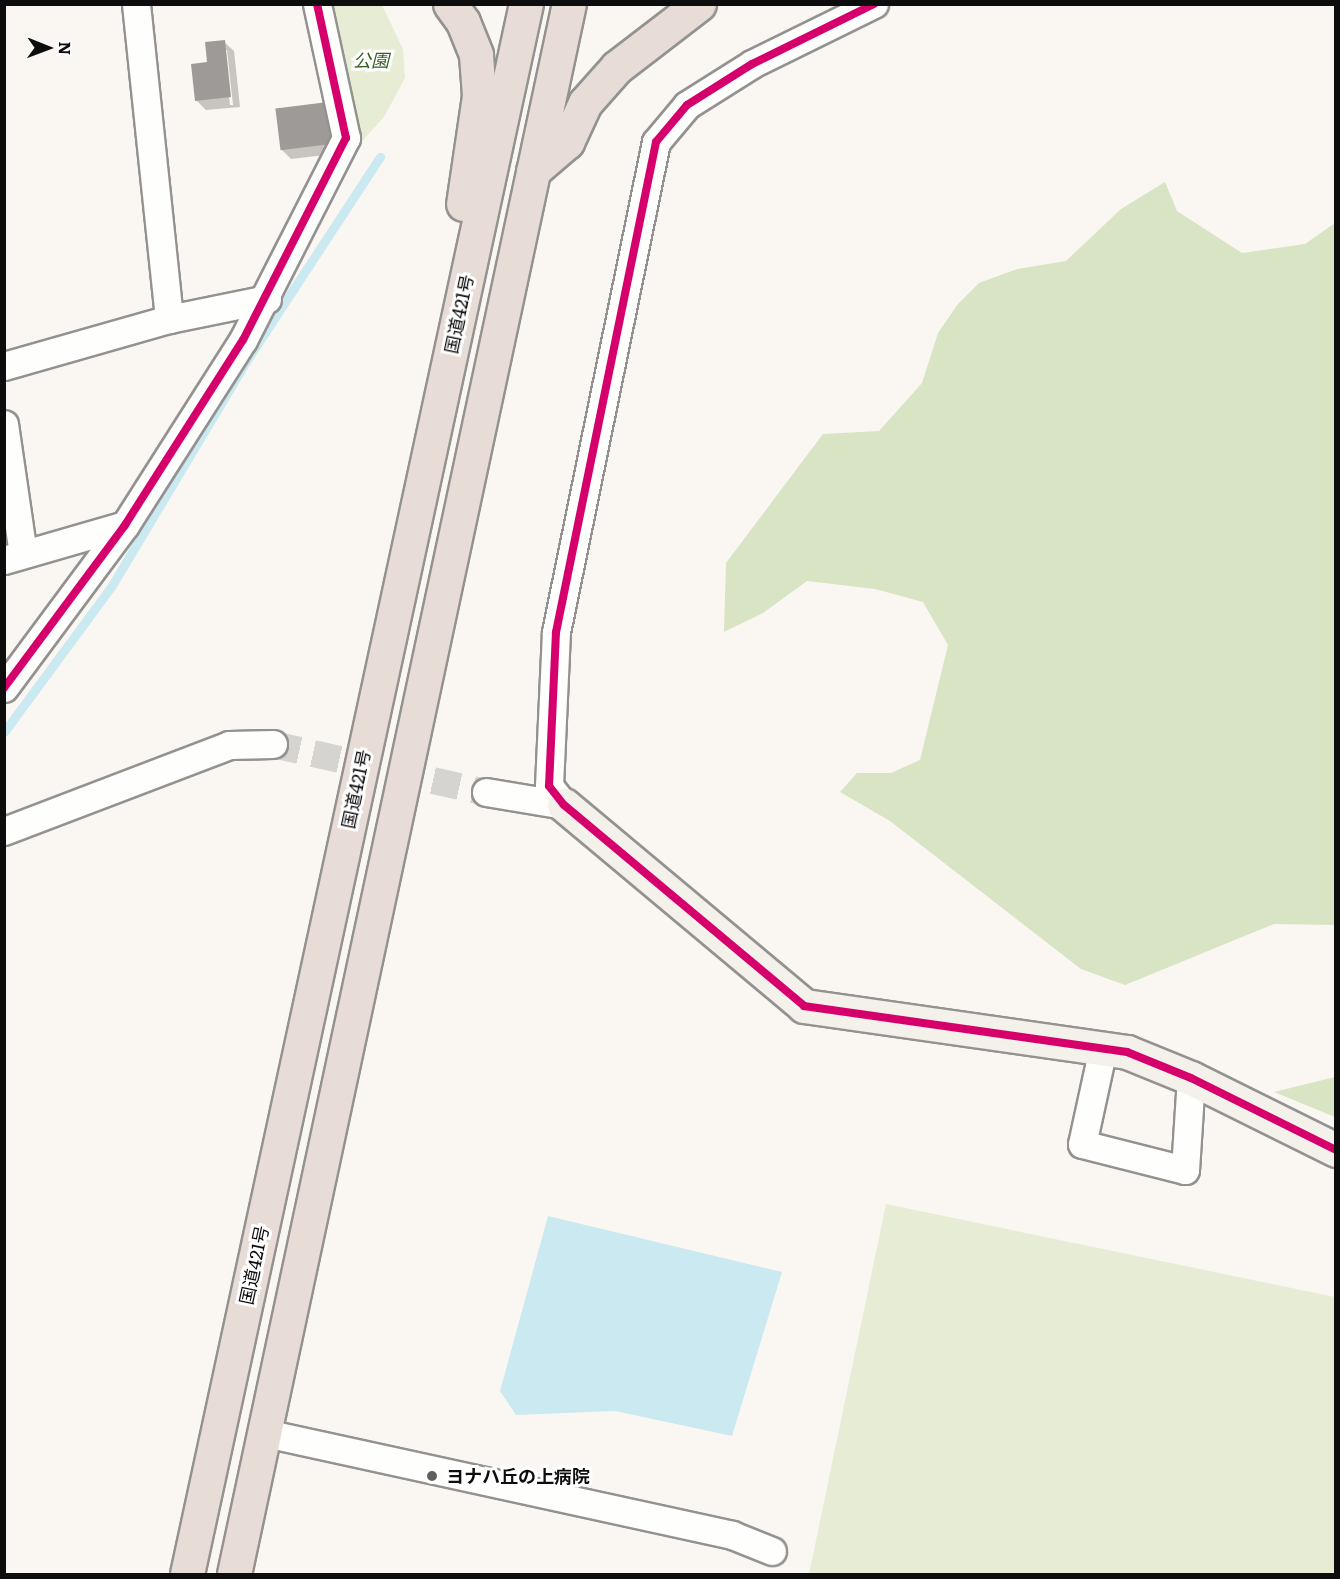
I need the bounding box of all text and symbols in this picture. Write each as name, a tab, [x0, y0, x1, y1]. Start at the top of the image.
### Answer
north arrow	[18, 18, 78, 78]
text: N	[54, 41, 78, 55]
park label: 公園	[353, 49, 389, 71]
street label: 国道421号	[440, 272, 478, 356]
street label: 国道421号	[337, 747, 375, 831]
street label: 国道421号	[235, 1223, 273, 1307]
place label: ヨナハ丘の上病院	[446, 1465, 590, 1487]
marker: ヨナハ丘の上病院	[423, 1467, 441, 1485]

